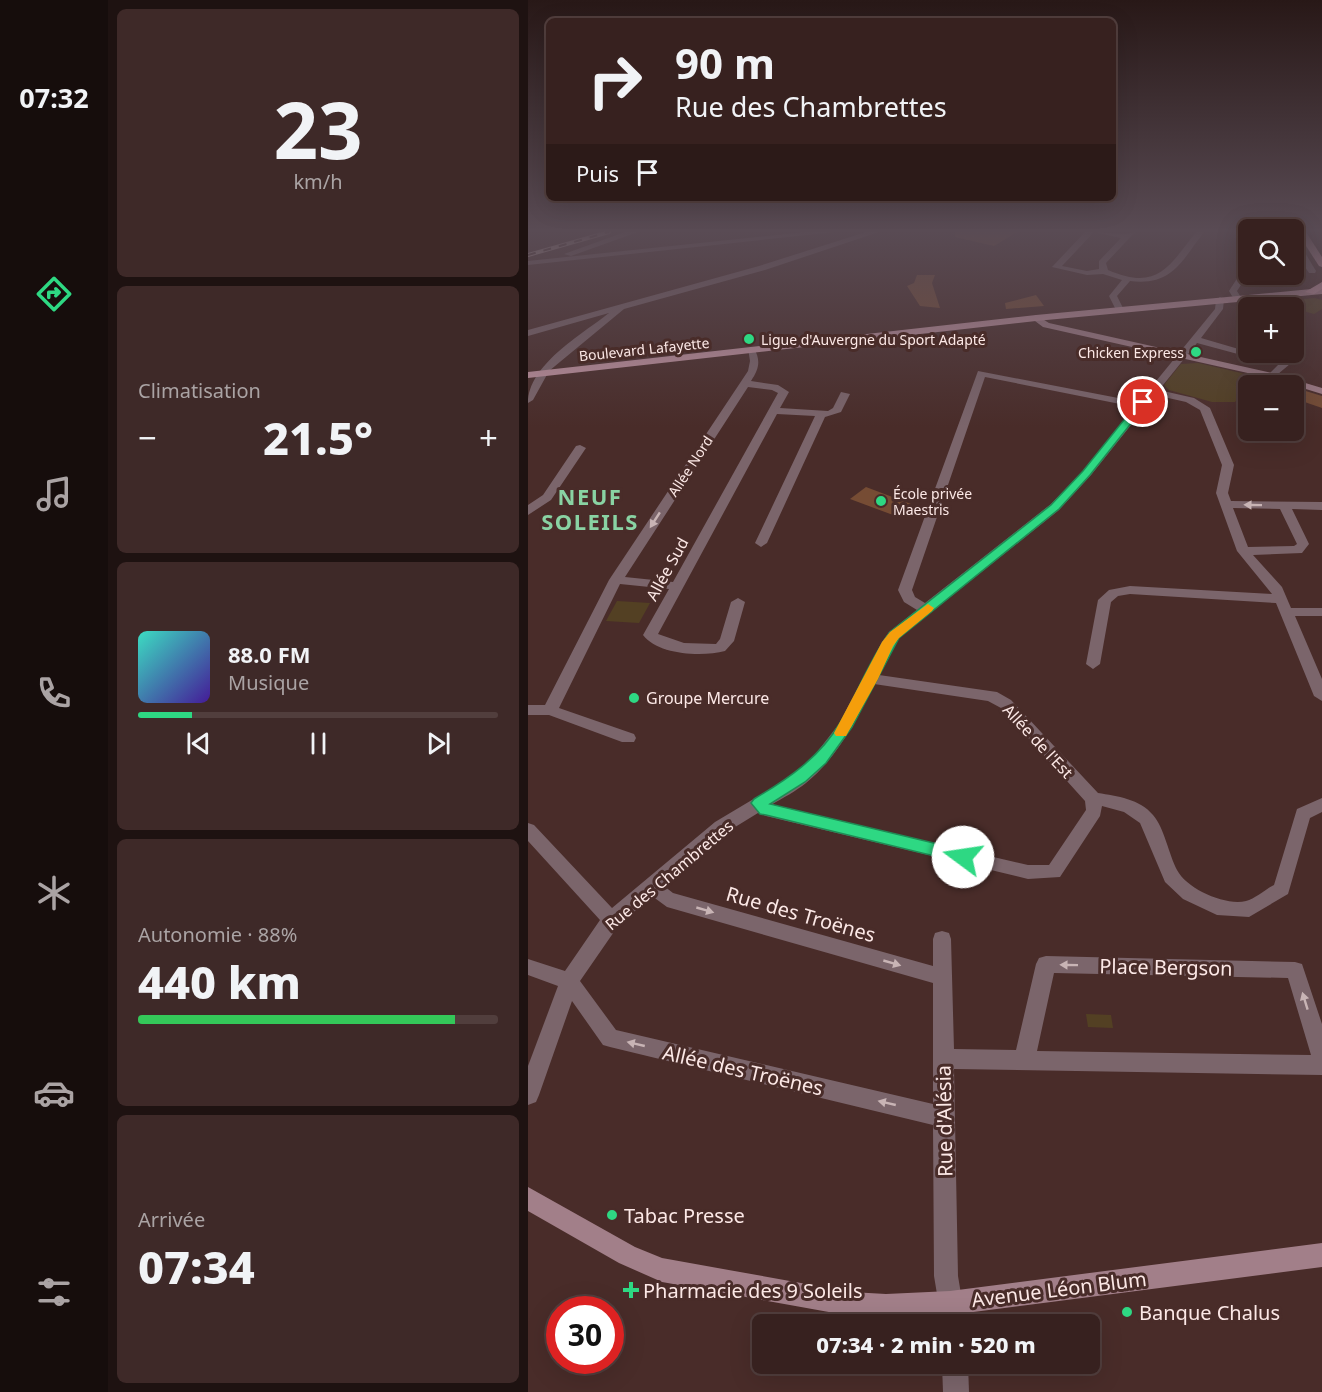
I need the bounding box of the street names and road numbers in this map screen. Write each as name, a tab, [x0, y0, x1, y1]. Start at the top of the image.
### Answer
street label: Boulevard Lafayette	[578, 333, 710, 365]
street label: Allée Nord	[663, 432, 717, 500]
street label: Allée Sud	[641, 533, 693, 605]
street label: Allée de l'Est	[998, 699, 1078, 783]
street label: Rue des Chambrettes	[600, 815, 738, 935]
street label: Rue des Troënes	[723, 880, 879, 948]
street label: Place Bergson	[1099, 952, 1233, 982]
street label: Allée des Troënes	[660, 1038, 826, 1102]
street label: Rue d'Alésia	[930, 1065, 958, 1177]
street label: Avenue Léon Blum	[970, 1265, 1148, 1313]

